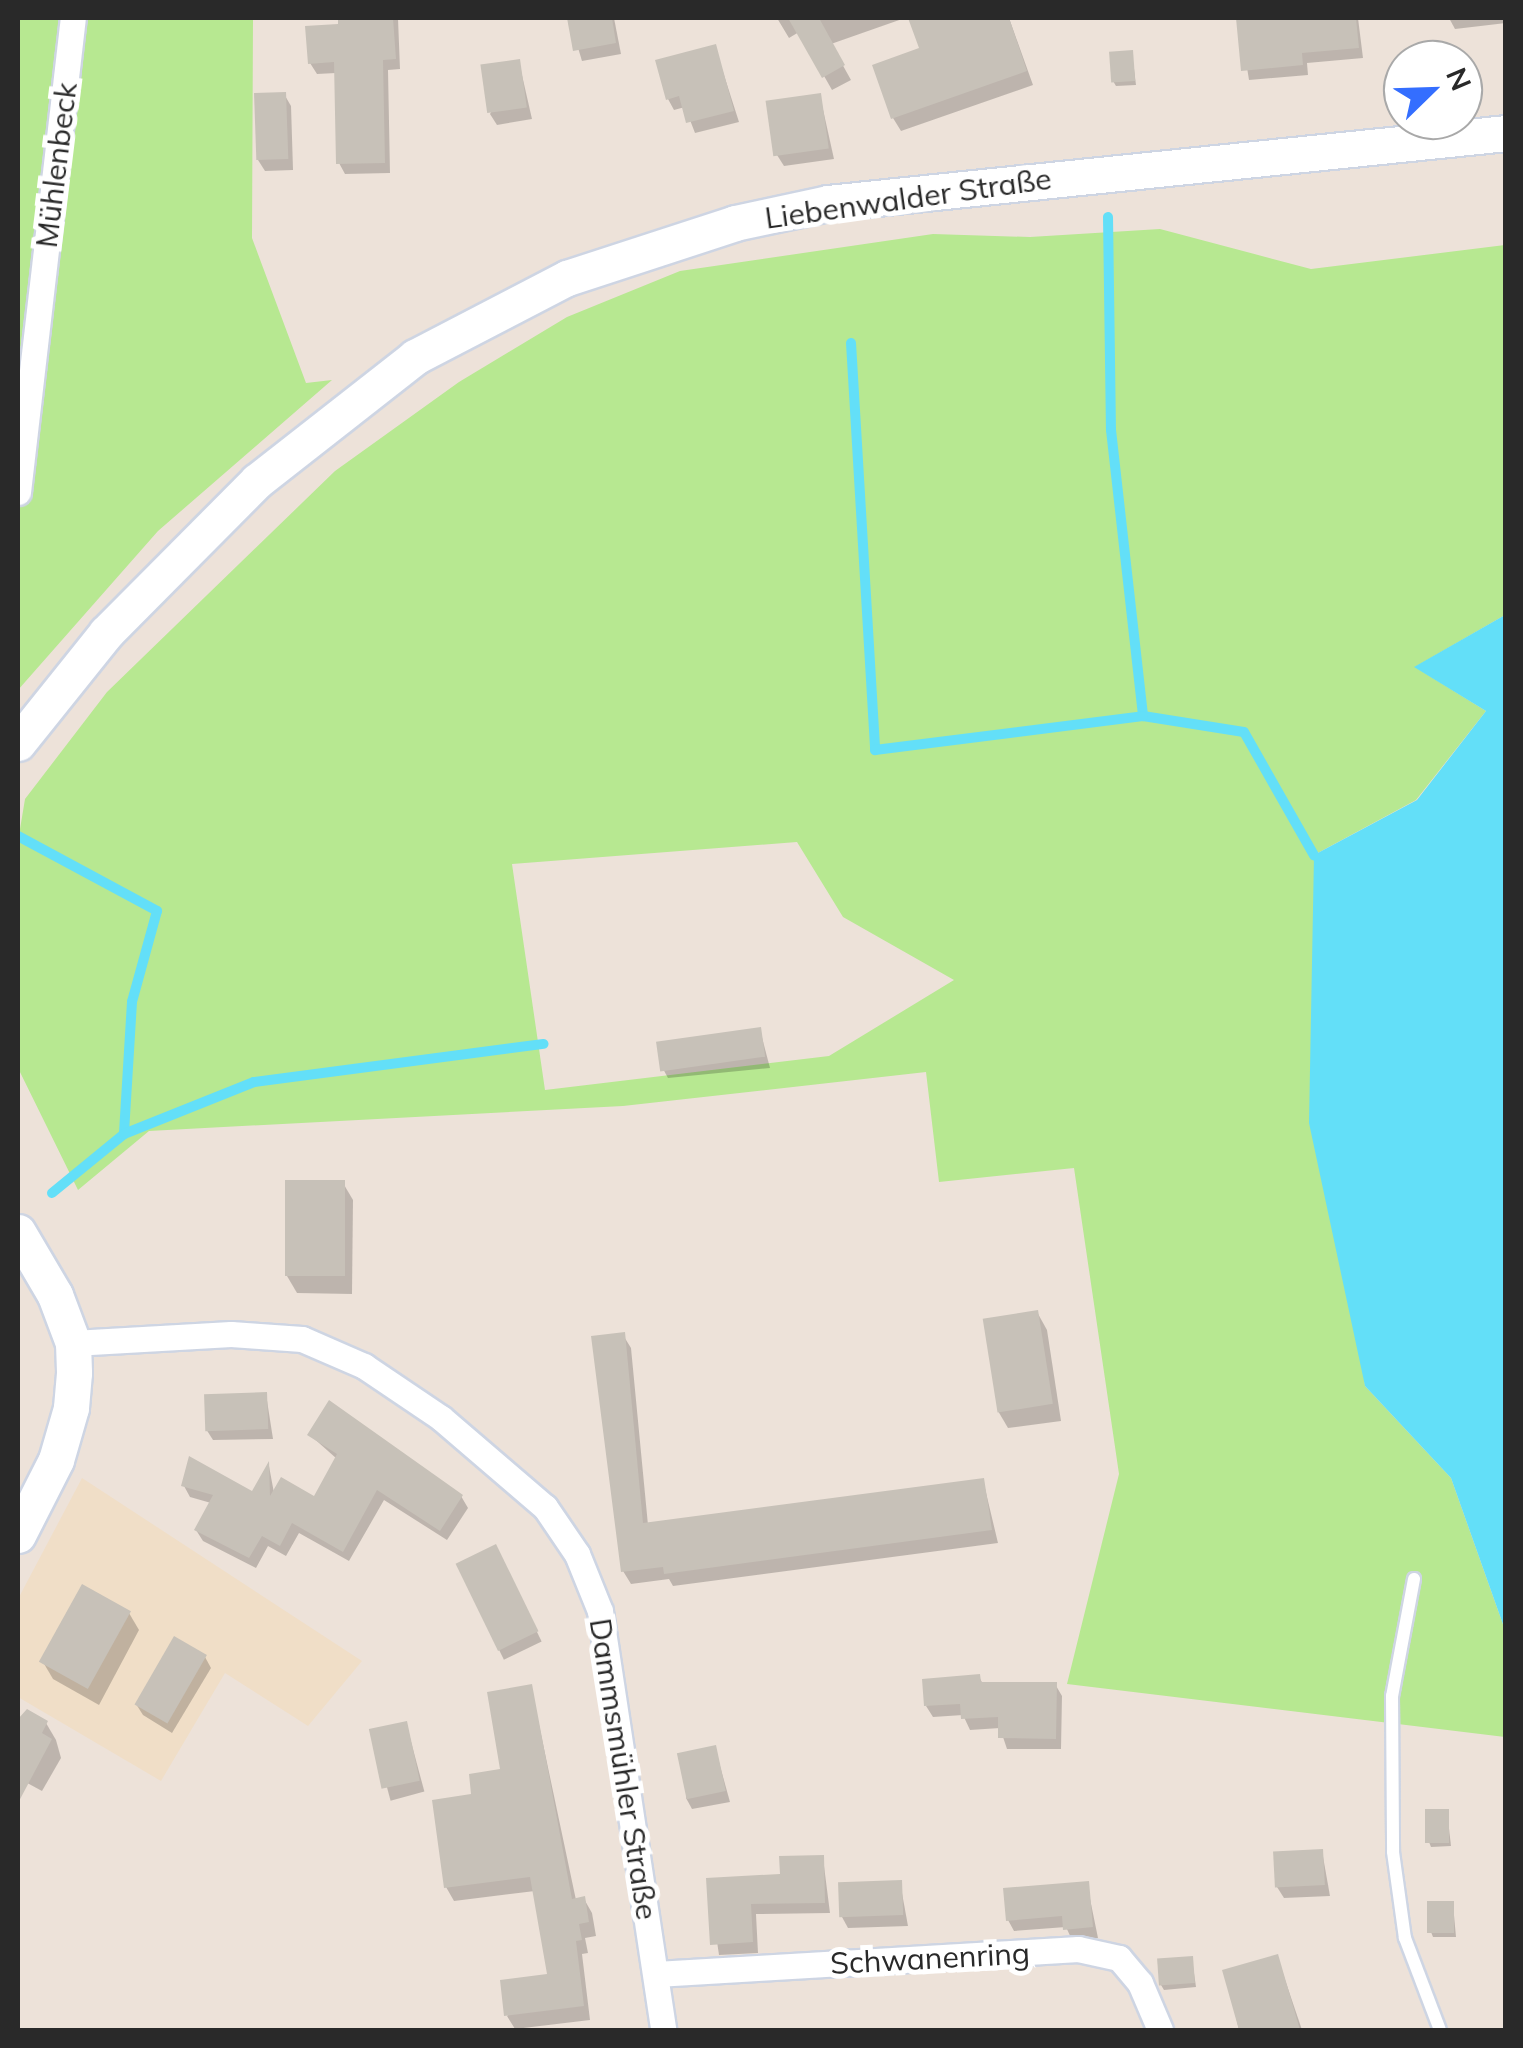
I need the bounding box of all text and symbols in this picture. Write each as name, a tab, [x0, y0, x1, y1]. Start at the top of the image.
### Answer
north arrow	[1383, 40, 1483, 140]
text: N	[1439, 62, 1479, 95]
street label: Mühlenbeck	[28, 80, 84, 250]
street label: Liebenwalder Straße	[763, 160, 1053, 236]
street label: Dammsmühler Straße	[582, 1616, 666, 1922]
street label: Schwanenring	[829, 1935, 1031, 1981]

